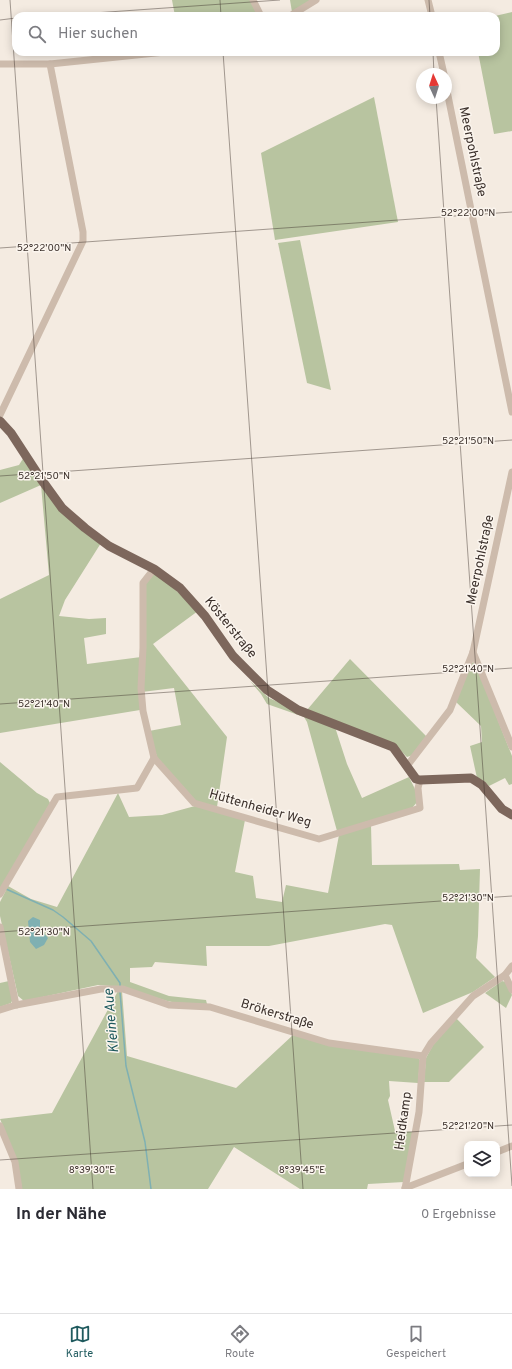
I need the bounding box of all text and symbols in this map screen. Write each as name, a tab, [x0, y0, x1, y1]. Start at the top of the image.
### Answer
search box	[12, 12, 500, 56]
icon: search	[26, 23, 48, 45]
text: Hier suchen	[58, 25, 138, 44]
north arrow	[416, 68, 452, 104]
street label: Meerpohlstraße	[455, 106, 489, 198]
text: 52°22'00"N	[441, 207, 495, 220]
text: 52°22'00"N	[17, 242, 71, 255]
text: 52°21'50"N	[442, 435, 494, 448]
text: 52°21'50"N	[18, 470, 70, 483]
street label: Meerpohlstraße	[464, 514, 498, 606]
street label: Kösterstraße	[200, 594, 260, 662]
text: 52°21'40"N	[442, 663, 494, 676]
text: 52°21'40"N	[18, 698, 70, 711]
street label: Hüttenheider Weg	[207, 787, 313, 831]
text: 52°21'30"N	[442, 892, 494, 905]
text: 52°21'30"N	[18, 926, 70, 939]
water label: Kleine Aue	[101, 987, 123, 1054]
street label: Brökerstraße	[239, 996, 315, 1034]
street label: Heidkamp	[392, 1091, 416, 1151]
text: 52°21'20"N	[442, 1120, 494, 1133]
map controls	[464, 1141, 500, 1177]
button: layers	[464, 1141, 500, 1177]
text: 8°39'30"E	[69, 1164, 115, 1177]
text: 8°39'45"E	[279, 1164, 325, 1177]
text: In der Nähe	[16, 1204, 107, 1226]
text: 0 Ergebnisse	[421, 1207, 496, 1223]
tab: Karte	[66, 1323, 93, 1361]
tab: Route	[225, 1323, 254, 1361]
tab: Gespeichert	[386, 1323, 446, 1361]

